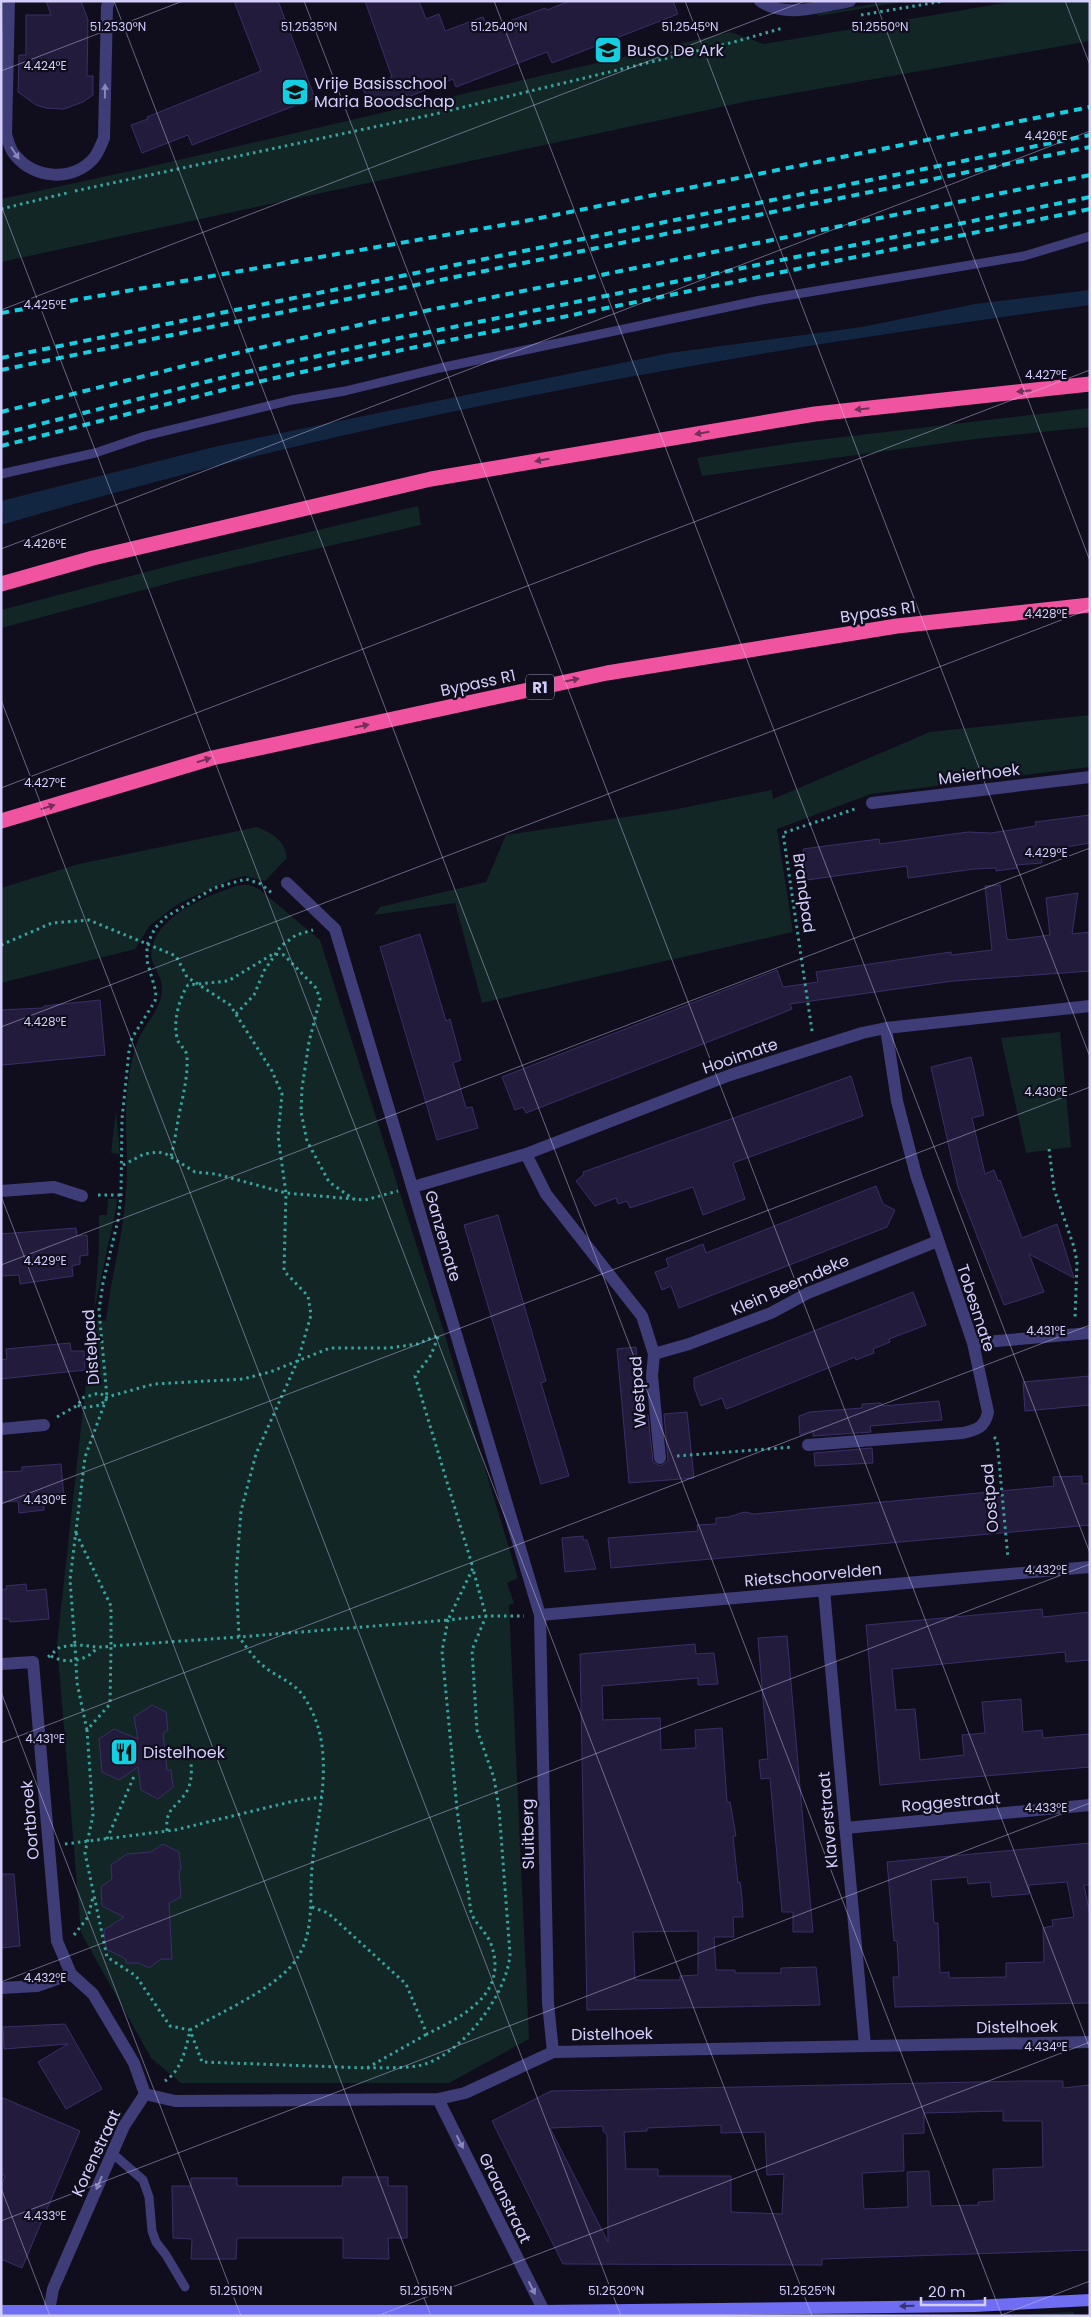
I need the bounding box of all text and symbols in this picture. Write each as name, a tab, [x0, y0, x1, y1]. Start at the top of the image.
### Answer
text: 51.2530°N	[90, 18, 146, 35]
text: 51.2535°N	[281, 18, 337, 35]
text: 51.2540°N	[471, 18, 527, 35]
text: 51.2545°N	[662, 18, 718, 35]
text: 51.2550°N	[852, 18, 908, 35]
school or university icon: BuSO De Ark	[593, 35, 623, 65]
place label: BuSO De Ark	[627, 39, 725, 62]
text: 4.424°E	[23, 57, 67, 74]
place label: Vrije Basisschool Maria Boodschap	[314, 72, 455, 113]
school or university icon: Vrije Basisschool Maria Boodschap	[280, 77, 310, 107]
one-way arrow	[101, 82, 109, 98]
text: 4.426°E	[1024, 127, 1068, 144]
one-way arrow	[10, 146, 19, 159]
text: 4.425°E	[23, 296, 67, 313]
text: 4.427°E	[1025, 366, 1067, 383]
one-way arrow	[1016, 387, 1032, 395]
one-way arrow	[854, 405, 870, 413]
one-way arrow	[693, 430, 709, 438]
one-way arrow	[533, 457, 549, 465]
text: 4.426°E	[23, 535, 67, 552]
street label: Bypass R1	[839, 595, 917, 629]
text: 4.428°E	[1024, 605, 1068, 622]
street label: Bypass R1	[438, 664, 518, 702]
road number: R1	[526, 674, 554, 700]
one-way arrow	[565, 676, 581, 684]
one-way arrow	[355, 721, 371, 729]
one-way arrow	[196, 756, 211, 764]
street label: Meierhoek	[937, 757, 1022, 790]
text: 4.427°E	[24, 774, 66, 791]
one-way arrow	[41, 803, 56, 811]
text: 4.429°E	[1024, 844, 1068, 861]
street label: Brandpad	[787, 852, 821, 934]
text: 4.428°E	[23, 1013, 67, 1030]
street label: Hooimate	[699, 1032, 781, 1080]
text: 4.430°E	[1024, 1083, 1068, 1100]
street label: Ganzemate	[419, 1188, 467, 1284]
street label: Klein Beemdeke	[727, 1249, 853, 1321]
text: 4.429°E	[23, 1252, 67, 1269]
street label: Tobesmate	[951, 1261, 1001, 1355]
street label: Distelpad	[77, 1308, 105, 1386]
text: 4.431°E	[1026, 1322, 1066, 1339]
street label: Westpad	[624, 1355, 652, 1429]
street label: Oostpad	[976, 1462, 1004, 1534]
text: 4.430°E	[23, 1491, 67, 1508]
street label: Rietschoorvelden	[743, 1558, 883, 1592]
text: 4.432°E	[1025, 1561, 1067, 1578]
text: 4.431°E	[25, 1730, 65, 1747]
restaurant icon: Distelhoek	[109, 1737, 139, 1767]
place label: Distelhoek	[143, 1741, 226, 1764]
street label: Klaverstraat	[812, 1771, 844, 1869]
street label: Oortbroek	[15, 1778, 45, 1861]
street label: Roggestraat	[901, 1786, 1002, 1818]
street label: Sluitberg	[516, 1798, 540, 1870]
text: 4.433°E	[1025, 1799, 1067, 1816]
text: 4.432°E	[24, 1969, 66, 1986]
street label: Distelhoek	[976, 2015, 1059, 2039]
street label: Distelhoek	[571, 2022, 654, 2046]
text: 4.434°E	[1024, 2038, 1068, 2055]
street label: Korenstraat	[66, 2106, 126, 2200]
one-way arrow	[456, 2135, 464, 2150]
street label: Graanstraat	[473, 2149, 537, 2247]
one-way arrow	[95, 2176, 103, 2191]
text: 4.433°E	[24, 2207, 66, 2224]
scale bar	[921, 2274, 985, 2306]
one-way arrow	[528, 2281, 536, 2295]
text: 20 m	[928, 2281, 966, 2302]
text: 51.2510°N	[209, 2282, 263, 2299]
text: 51.2515°N	[399, 2282, 453, 2299]
text: 51.2520°N	[588, 2282, 644, 2299]
text: 51.2525°N	[779, 2282, 835, 2299]
one-way arrow	[899, 2303, 915, 2311]

